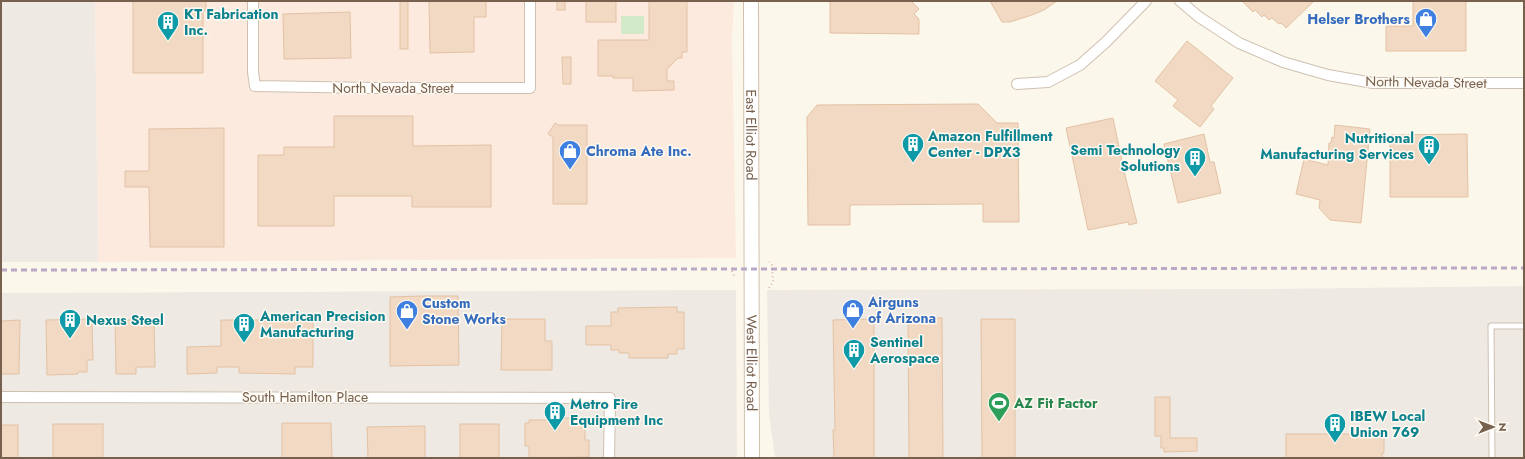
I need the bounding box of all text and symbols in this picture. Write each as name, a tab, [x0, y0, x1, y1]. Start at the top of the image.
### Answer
place label: KT Fabrication Inc.	[184, 4, 278, 40]
shop icon: Helser Brothers	[1413, 6, 1439, 39]
building icon: KT Fabrication Inc.	[155, 9, 181, 42]
place label: Helser Brothers	[1307, 9, 1411, 29]
street label: North Nevada Street	[1365, 71, 1487, 93]
street label: North Nevada Street	[332, 78, 454, 98]
street label: East Elliot Road	[741, 90, 761, 180]
place label: Amazon Fulfillment Center - DPX3	[927, 126, 1053, 162]
place label: Nutritional Manufacturing Services	[1260, 128, 1415, 164]
building icon: Amazon Fulfillment Center - DPX3	[900, 131, 926, 164]
building icon: Nutritional Manufacturing Services	[1416, 133, 1442, 166]
shop icon: Chroma Ate Inc.	[557, 138, 583, 171]
place label: Semi Technology Solutions	[1070, 140, 1181, 176]
place label: Chroma Ate Inc.	[586, 141, 692, 161]
building icon: Semi Technology Solutions	[1182, 145, 1208, 178]
place label: Airguns of Arizona	[867, 292, 936, 328]
place label: Custom Stone Works	[422, 293, 507, 329]
shop icon: Airguns of Arizona	[840, 297, 866, 330]
shop icon: Custom Stone Works	[394, 298, 420, 331]
place label: American Precision Manufacturing	[259, 306, 385, 342]
building icon: Nexus Steel	[57, 307, 83, 340]
place label: Nexus Steel	[86, 310, 164, 330]
building icon: American Precision Manufacturing	[231, 311, 257, 344]
street label: West Elliot Road	[742, 315, 762, 411]
place label: Sentinel Aerospace	[869, 332, 940, 368]
building icon: Sentinel Aerospace	[841, 337, 867, 370]
street label: South Hamilton Place	[242, 387, 368, 407]
sports icon: AZ Fit Factor	[986, 390, 1012, 423]
place label: AZ Fit Factor	[1013, 393, 1098, 413]
place label: Metro Fire Equipment Inc	[570, 394, 663, 430]
building icon: Metro Fire Equipment Inc	[542, 399, 568, 432]
place label: IBEW Local Union 769	[1350, 406, 1425, 442]
north arrow	[1473, 407, 1513, 447]
building icon: IBEW Local Union 769	[1322, 411, 1348, 444]
text: N	[1495, 423, 1511, 431]

